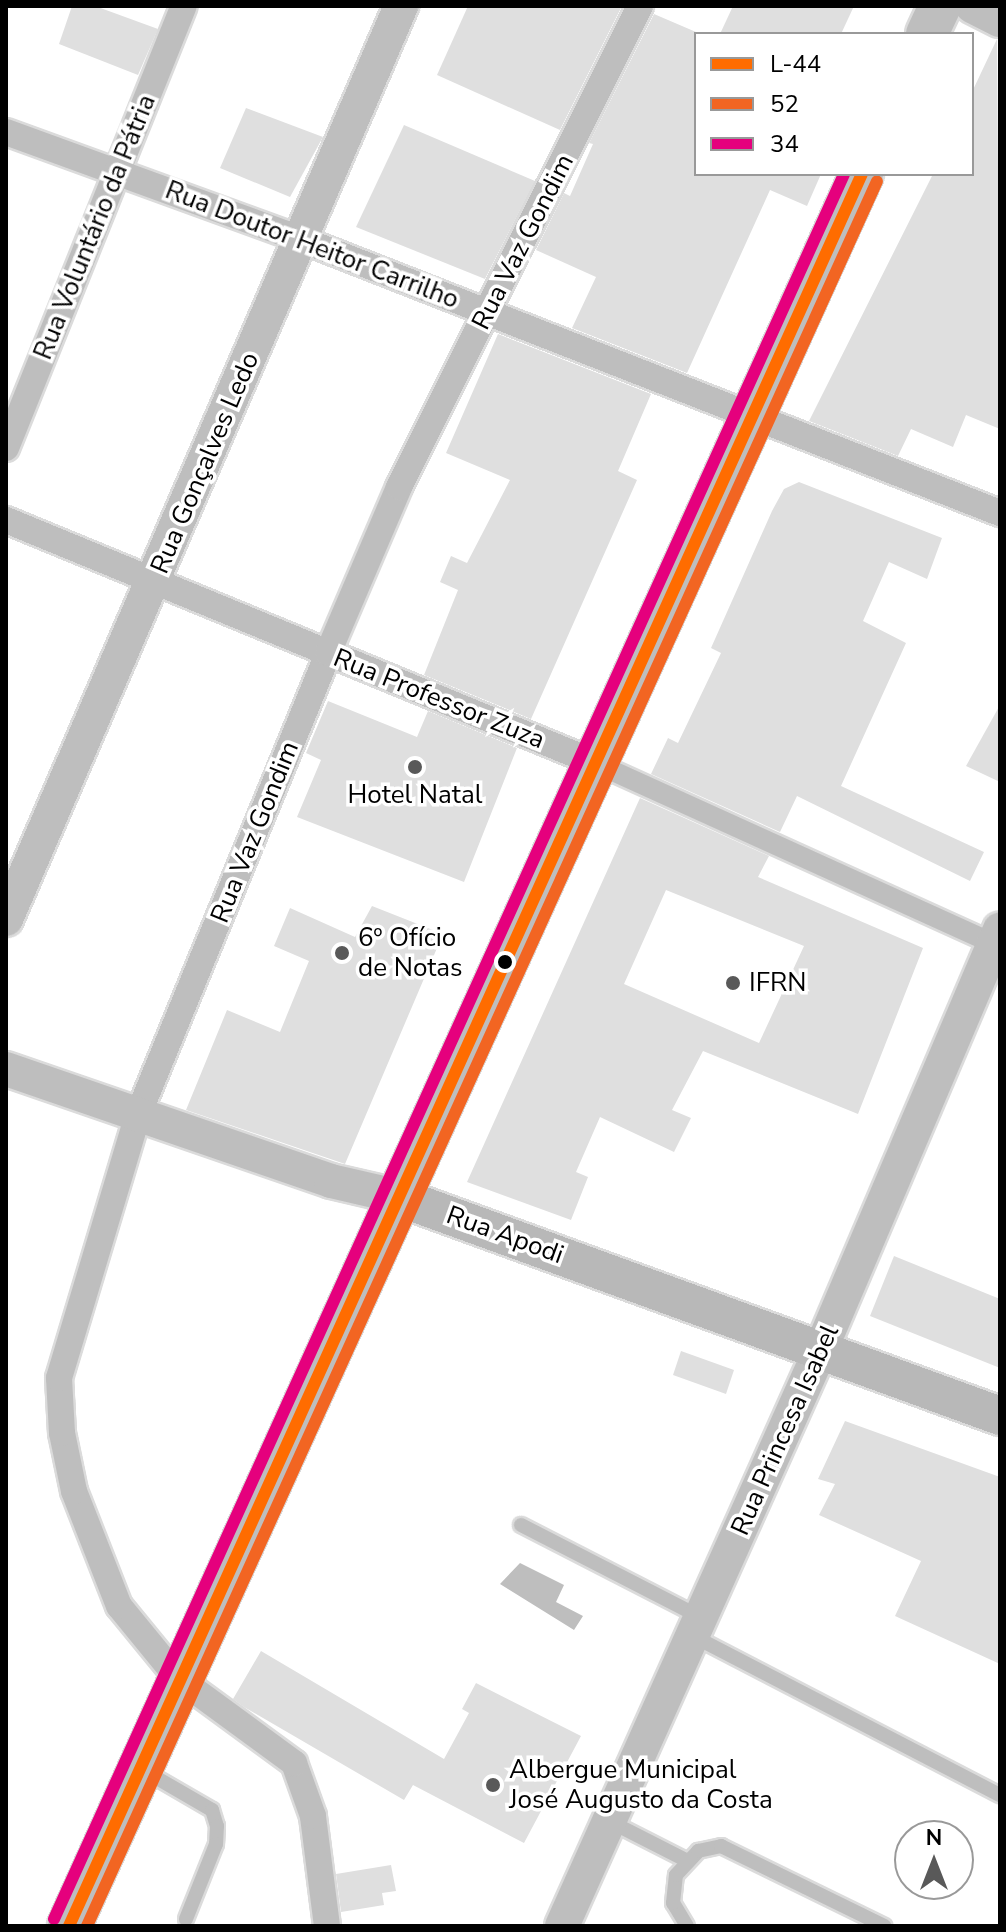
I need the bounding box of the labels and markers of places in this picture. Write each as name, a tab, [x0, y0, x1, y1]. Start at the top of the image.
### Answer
marker: Hotel Natal	[406, 758, 424, 776]
place label: Hotel Natal	[348, 779, 482, 811]
place label: 6º Ofício de Notas	[358, 922, 463, 984]
marker: 6º Ofício de Notas	[333, 944, 351, 962]
unlabelled marker	[497, 954, 513, 970]
place label: IFRN	[749, 967, 807, 999]
marker: IFRN	[724, 974, 742, 992]
place label: Albergue Municipal José Augusto da Costa	[509, 1754, 773, 1816]
marker: Albergue Municipal José Augusto da Costa	[484, 1776, 502, 1794]

